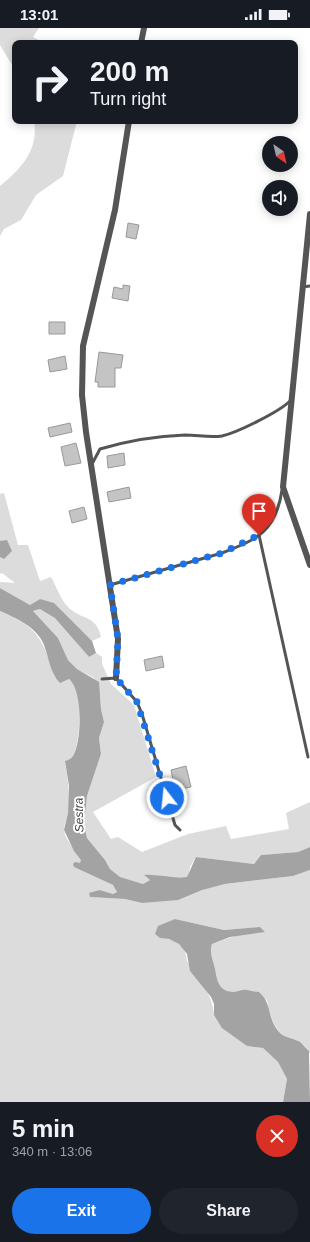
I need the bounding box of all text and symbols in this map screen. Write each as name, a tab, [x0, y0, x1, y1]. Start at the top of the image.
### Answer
text: 13:01	[20, 6, 58, 23]
icon: right	[24, 56, 76, 108]
text: 200 m	[90, 56, 169, 87]
text: Turn right	[90, 89, 166, 109]
north arrow	[262, 136, 298, 172]
map controls	[262, 136, 298, 216]
button: sound	[262, 180, 298, 216]
pin	[242, 494, 276, 535]
icon: arrive	[248, 500, 270, 522]
position arrow	[146, 777, 188, 819]
water label: Sestra	[71, 797, 87, 833]
text: 5 min	[12, 1115, 75, 1142]
button: close	[256, 1115, 298, 1157]
text: 340 m · 13:06	[12, 1144, 92, 1159]
button: Exit	[12, 1188, 151, 1234]
button: Share	[159, 1188, 298, 1234]

